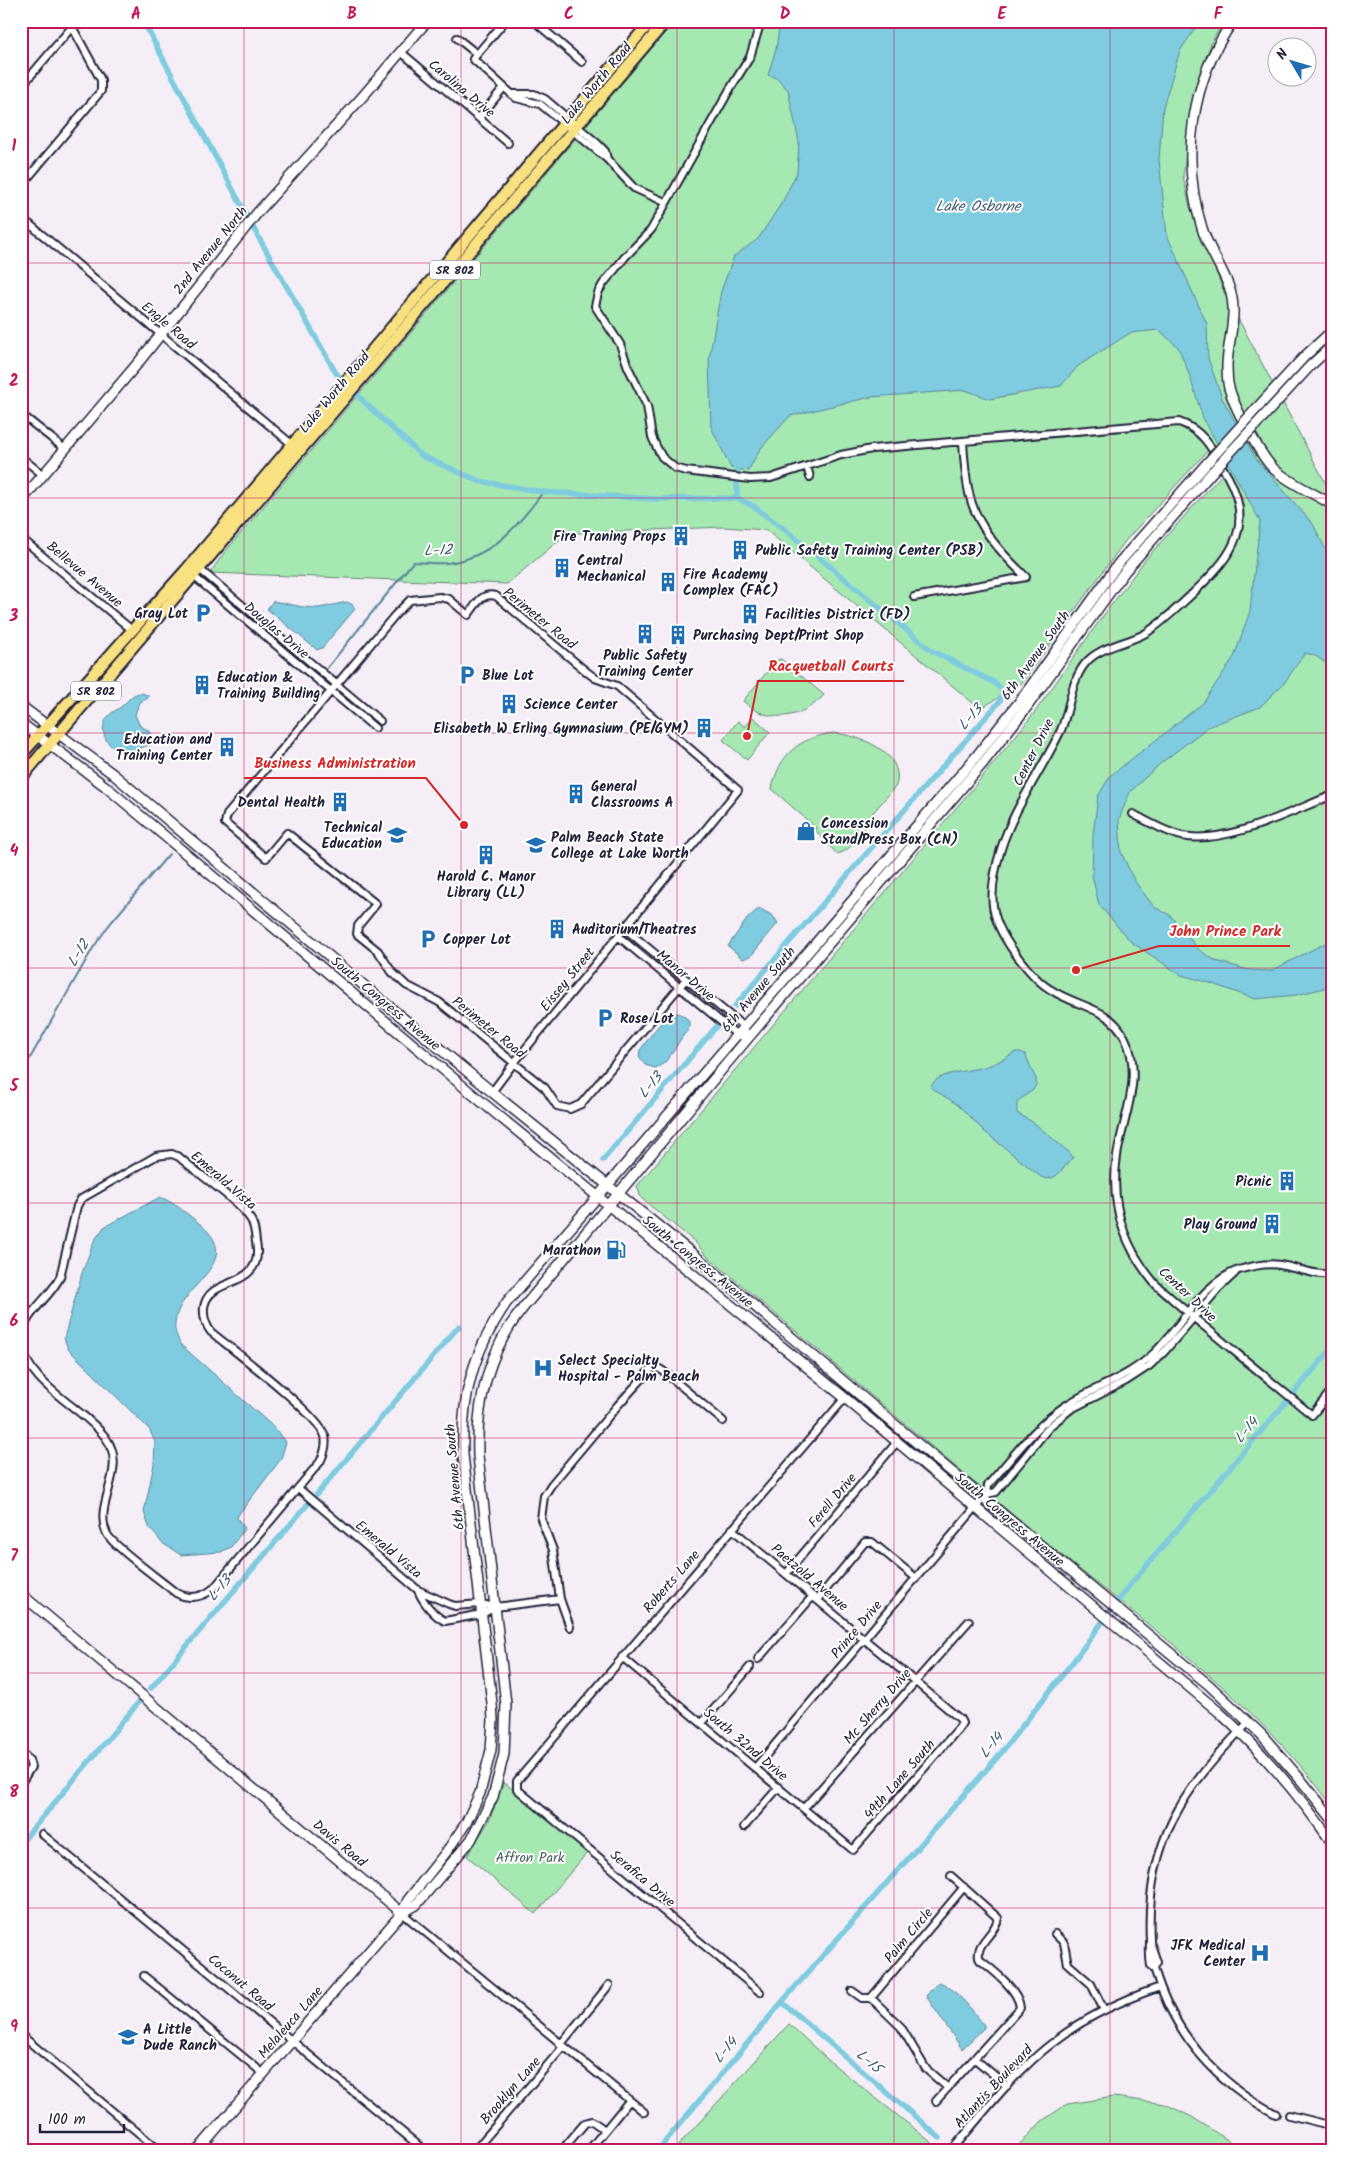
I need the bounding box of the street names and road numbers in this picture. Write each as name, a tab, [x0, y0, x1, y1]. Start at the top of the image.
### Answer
street label: Lake Worth Road	[556, 37, 638, 129]
street label: Carolina Drive	[423, 54, 500, 124]
street label: 2nd Avenue North	[168, 202, 253, 300]
road number: SR 802	[430, 260, 480, 280]
street label: Engle Road	[136, 296, 201, 356]
street label: Lake Worth Road	[294, 346, 376, 438]
street label: Bellevue Avenue	[41, 536, 128, 614]
street label: Perimeter Road	[498, 582, 582, 656]
street label: Douglas Drive	[239, 597, 314, 665]
street label: 6th Avenue South	[996, 606, 1076, 705]
road number: SR 802	[71, 681, 121, 700]
street label: Center Drive	[1007, 714, 1061, 790]
street label: Eissey Street	[535, 942, 601, 1017]
street label: 6th Avenue South	[716, 942, 801, 1038]
street label: Manor Drive	[651, 945, 720, 1007]
street label: South Congress Avenue	[326, 951, 446, 1057]
street label: Perimeter Road	[447, 991, 531, 1065]
street label: Emerald Vista	[185, 1146, 261, 1216]
street label: South Congress Avenue	[637, 1210, 758, 1314]
street label: Center Drive	[1153, 1262, 1222, 1328]
street label: 6th Avenue South	[439, 1423, 471, 1531]
street label: South Congress Avenue	[950, 1467, 1070, 1573]
street label: Ferell Drive	[803, 1468, 863, 1533]
street label: Emerald Vista	[350, 1515, 427, 1584]
street label: Paetzold Avenue	[766, 1539, 854, 1617]
street label: Roberts Lane	[638, 1545, 706, 1618]
street label: Prince Drive	[826, 1595, 888, 1664]
street label: Mc Sherry Drive	[838, 1663, 918, 1750]
street label: South 32nd Drive	[698, 1703, 793, 1787]
street label: 49th Lane South	[859, 1735, 941, 1825]
street label: Davis Road	[308, 1815, 372, 1874]
street label: Serafica Drive	[605, 1845, 681, 1913]
street label: Palm Circle	[879, 1903, 939, 1968]
street label: Coconut Road	[202, 1948, 279, 2018]
street label: Melaleuca Lane	[253, 1981, 329, 2064]
street label: Atlantis Boulevard	[949, 2039, 1039, 2134]
street label: Brooklyn Lane	[475, 2051, 547, 2130]

